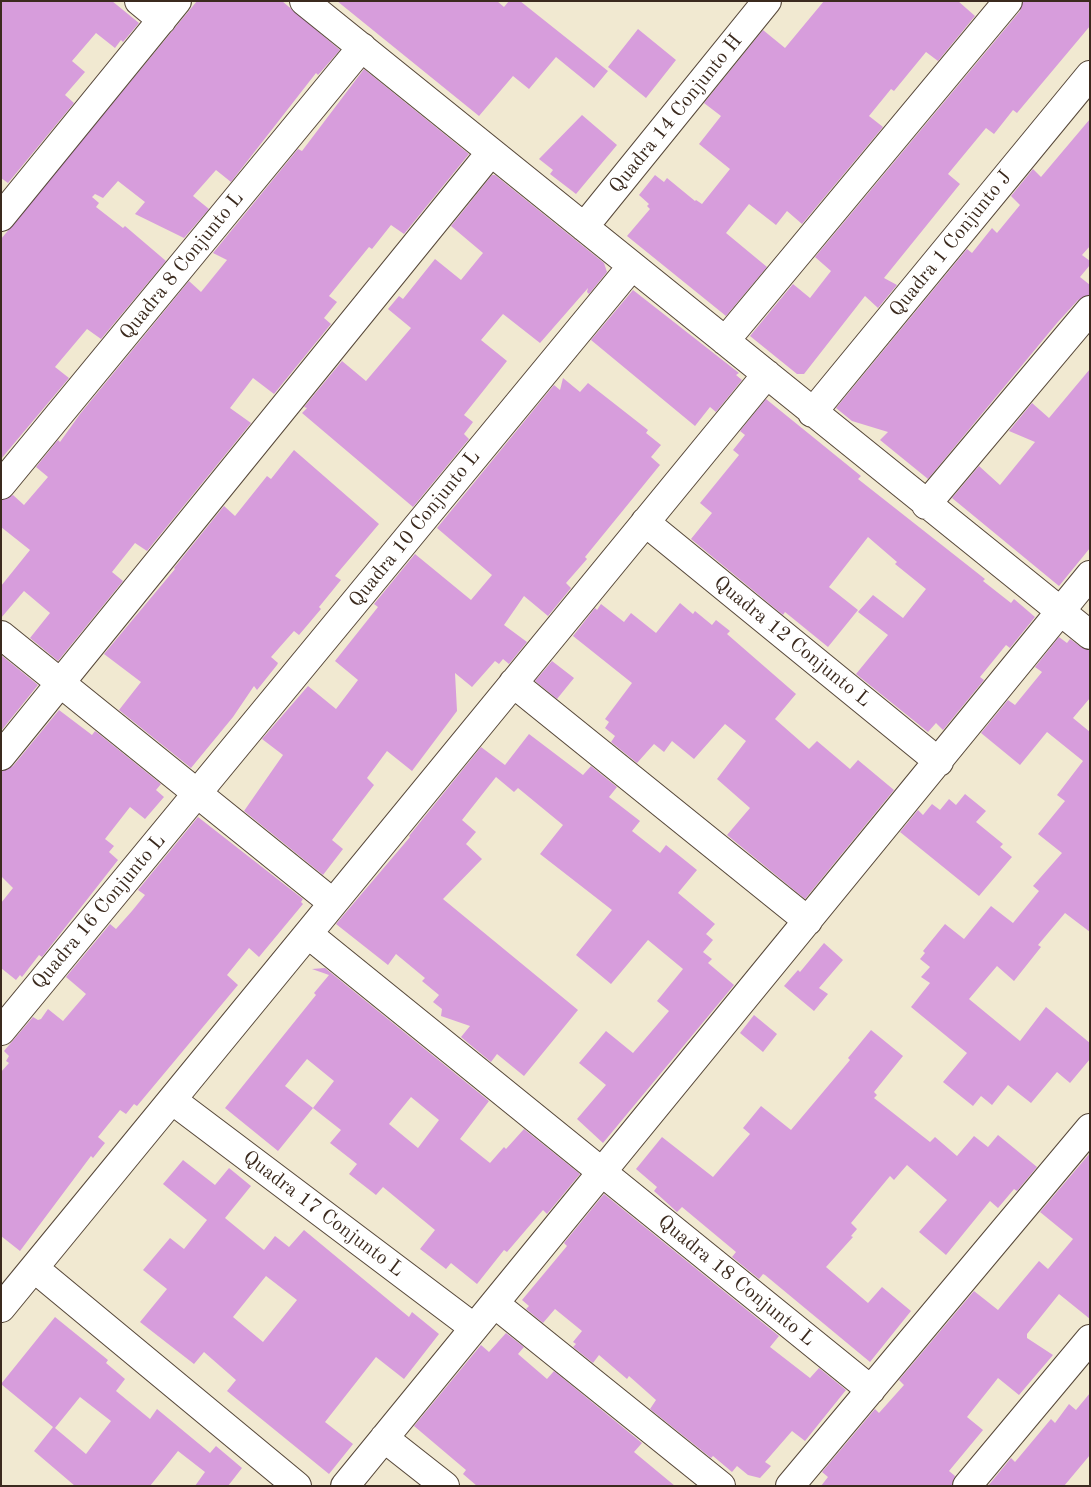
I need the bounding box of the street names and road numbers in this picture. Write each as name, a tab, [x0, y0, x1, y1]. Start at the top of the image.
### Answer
street label: Quadra 14 Conjunto H	[604, 30, 748, 198]
street label: Quadra 1 Conjunto J	[885, 166, 1017, 322]
street label: Quadra 8 Conjunto L	[115, 187, 249, 345]
street label: Quadra 10 Conjunto L	[344, 446, 486, 612]
street label: Quadra 12 Conjunto L	[709, 571, 875, 713]
street label: Quadra 16 Conjunto L	[27, 829, 171, 995]
street label: Quadra 17 Conjunto L	[238, 1146, 408, 1282]
street label: Quadra 18 Conjunto L	[653, 1210, 819, 1352]

